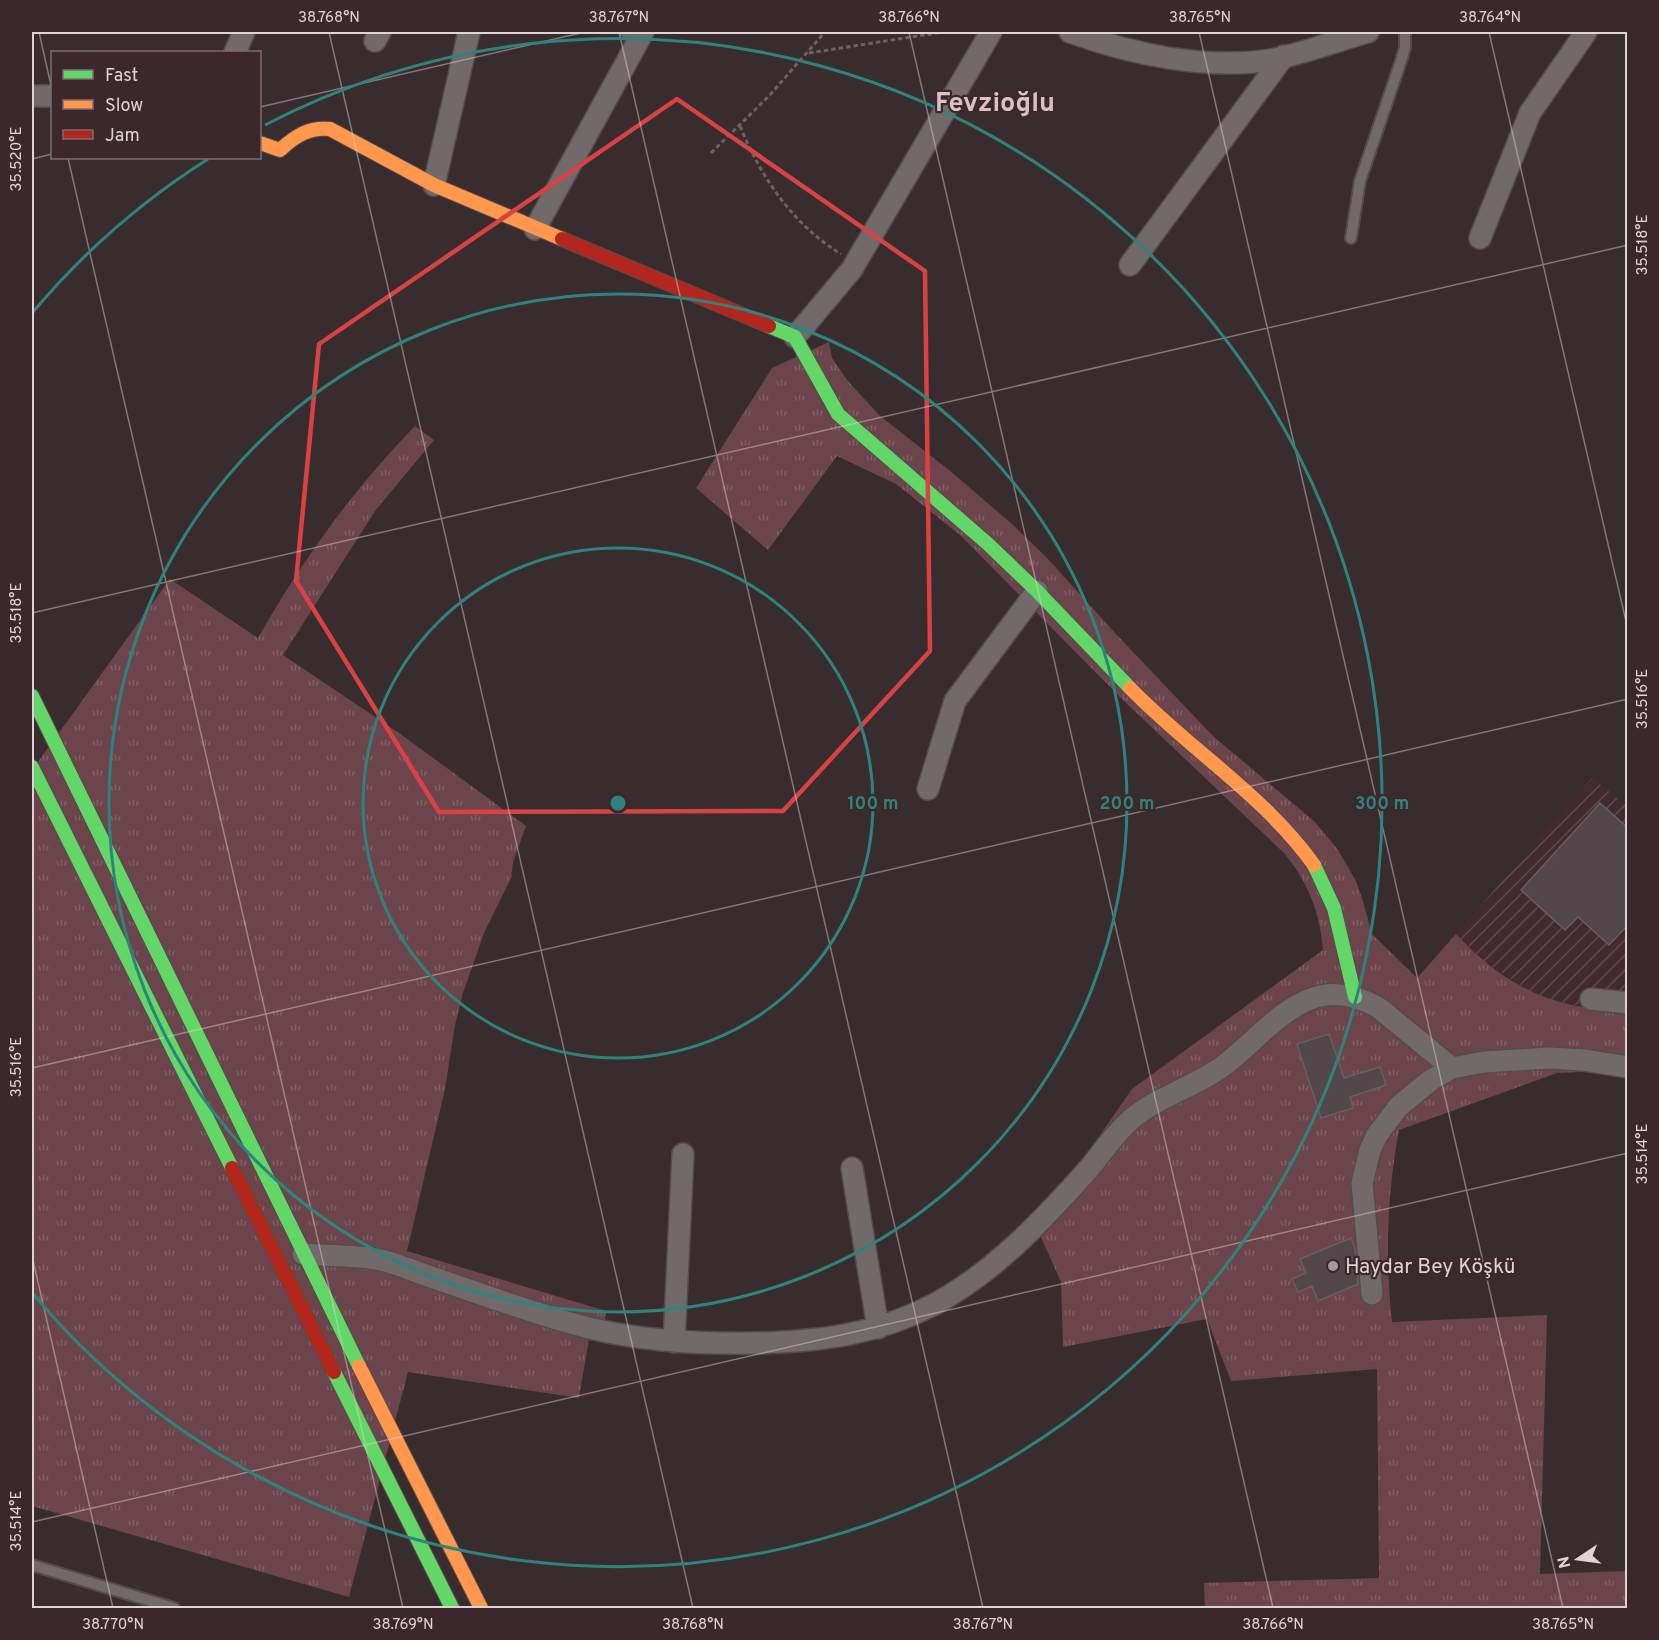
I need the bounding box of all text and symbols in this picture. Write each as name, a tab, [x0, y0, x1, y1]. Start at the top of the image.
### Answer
text: 38.768°N	[298, 9, 360, 28]
text: 38.767°N	[589, 9, 649, 28]
text: 38.766°N	[878, 9, 940, 28]
text: 38.765°N	[1169, 9, 1231, 28]
text: 38.764°N	[1459, 9, 1521, 28]
legend	[51, 51, 261, 159]
text: Fast	[105, 65, 138, 88]
district label: Fevzioğlu	[935, 87, 1055, 121]
text: Slow	[105, 95, 143, 118]
text: Jam	[105, 125, 140, 148]
text: 35.520°E	[8, 127, 27, 191]
text: 35.518°E	[1634, 215, 1653, 275]
text: 35.518°E	[8, 583, 27, 643]
text: 35.516°E	[1634, 669, 1653, 729]
centre of rings	[608, 793, 628, 813]
text: 100 m	[847, 793, 899, 816]
text: 200 m	[1099, 793, 1155, 816]
text: 300 m	[1355, 793, 1409, 816]
text: 35.516°E	[8, 1037, 27, 1097]
text: 35.514°E	[1634, 1124, 1653, 1184]
place label: Haydar Bey Köşkü	[1345, 1254, 1516, 1281]
marker: Haydar Bey Köşkü	[1326, 1259, 1340, 1273]
text: 35.514°E	[8, 1491, 27, 1551]
north arrow	[1548, 1529, 1608, 1589]
text: N	[1554, 1554, 1576, 1570]
text: 38.770°N	[82, 1616, 144, 1635]
text: 38.769°N	[372, 1616, 434, 1635]
text: 38.768°N	[662, 1616, 724, 1635]
text: 38.767°N	[953, 1616, 1013, 1635]
text: 38.766°N	[1242, 1616, 1304, 1635]
text: 38.765°N	[1532, 1616, 1594, 1635]

